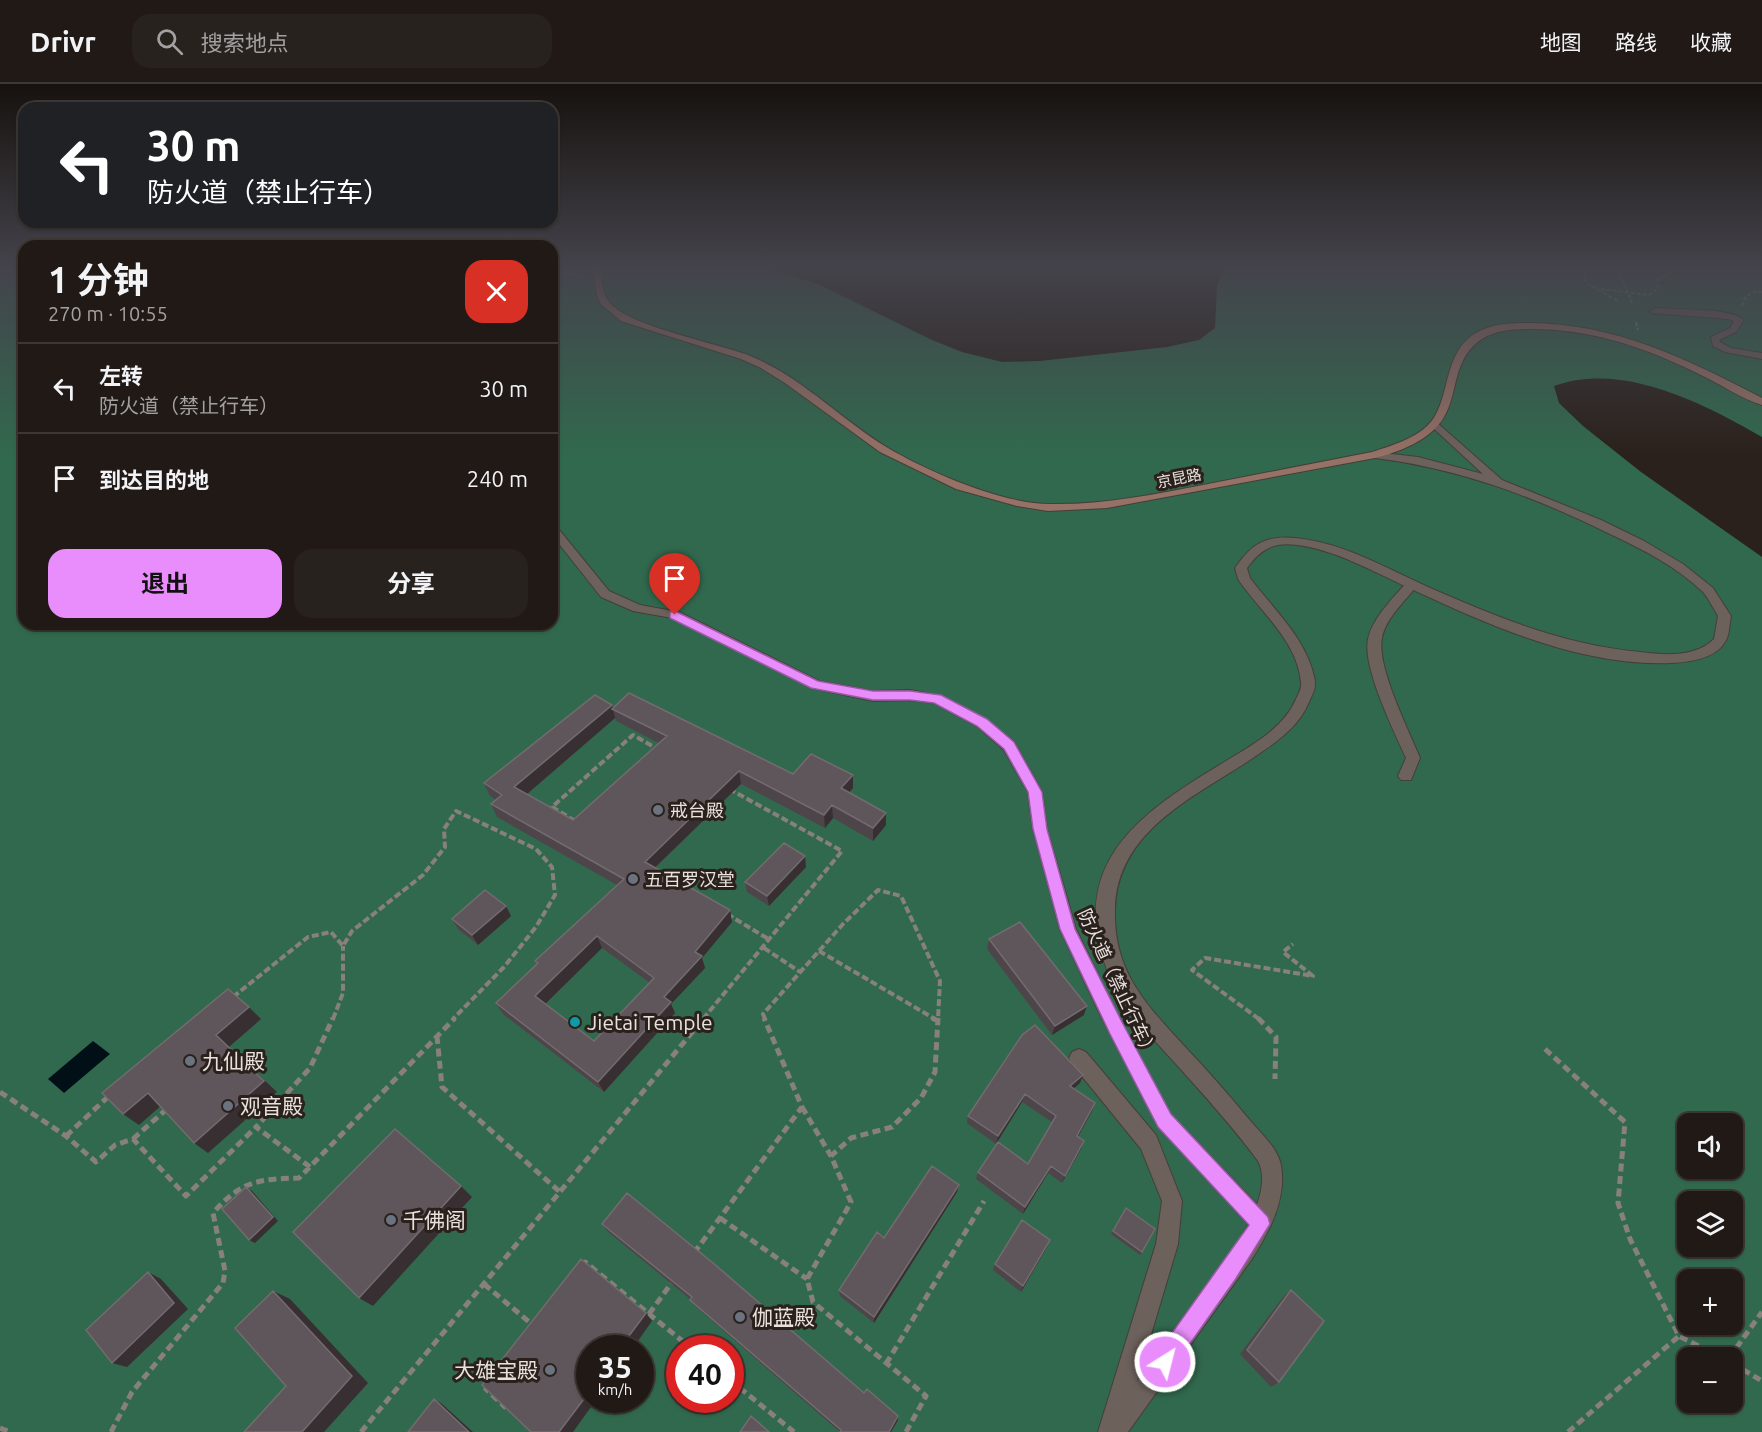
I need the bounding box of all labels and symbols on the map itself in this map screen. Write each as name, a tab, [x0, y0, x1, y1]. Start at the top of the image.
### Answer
street label: 京昆路	[1155, 465, 1203, 491]
pin	[649, 553, 700, 615]
place label: 戒台殿	[670, 800, 724, 820]
marker: 戒台殿	[651, 803, 665, 817]
place label: 五百罗汉堂	[645, 869, 735, 889]
marker: 五百罗汉堂	[626, 872, 640, 886]
street label: 防火道（禁止行车）	[1075, 905, 1161, 1061]
place label: Jietai Temple	[587, 1010, 713, 1034]
marker: Jietai Temple	[568, 1015, 582, 1029]
place label: 九仙殿	[202, 1049, 265, 1073]
marker: 九仙殿	[183, 1054, 197, 1068]
place label: 观音殿	[240, 1094, 303, 1118]
marker: 观音殿	[221, 1099, 235, 1113]
place label: 千佛阁	[403, 1208, 466, 1232]
marker: 千佛阁	[384, 1213, 398, 1227]
place label: 伽蓝殿	[752, 1305, 815, 1329]
marker: 伽蓝殿	[733, 1310, 747, 1324]
position arrow	[1133, 1330, 1197, 1394]
speed limit sign: 40	[666, 1335, 744, 1413]
place label: 大雄宝殿	[454, 1358, 538, 1382]
marker: 大雄宝殿	[543, 1363, 557, 1377]

